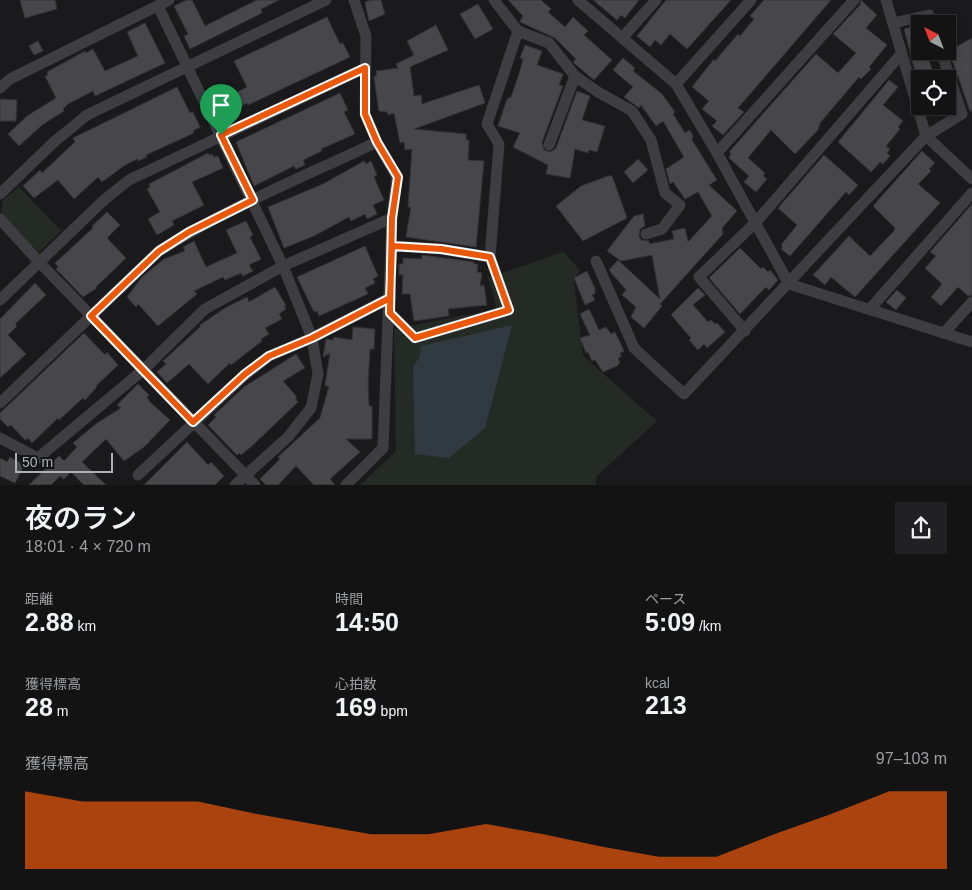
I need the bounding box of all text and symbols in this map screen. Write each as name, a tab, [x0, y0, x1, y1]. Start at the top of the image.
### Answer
north arrow	[911, 15, 956, 60]
map controls	[911, 15, 956, 115]
button: locate	[911, 70, 956, 115]
pin	[200, 84, 242, 135]
icon: arrive	[207, 91, 235, 119]
scale bar	[15, 450, 112, 473]
text: 50 m	[22, 454, 53, 470]
button: share	[895, 502, 947, 554]
text: 夜のラン	[25, 503, 137, 534]
text: 18:01 · 4 × 720 m	[25, 538, 151, 555]
text: 距離	[25, 591, 53, 607]
text: 時間	[335, 591, 363, 607]
text: ペース	[645, 591, 686, 607]
text: 2.88	[25, 608, 74, 636]
text: 14:50	[335, 608, 399, 636]
text: 5:09	[645, 608, 695, 636]
text: km	[74, 618, 96, 634]
text: /km	[695, 618, 722, 634]
text: kcal	[645, 675, 670, 691]
text: 獲得標高	[25, 676, 81, 692]
text: 心拍数	[335, 676, 377, 692]
text: 213	[645, 691, 687, 719]
text: 28	[25, 693, 53, 721]
text: 169	[335, 693, 377, 721]
text: m	[53, 703, 68, 719]
text: bpm	[377, 703, 408, 719]
text: 97–103 m	[876, 750, 947, 767]
text: 獲得標高	[25, 755, 89, 772]

